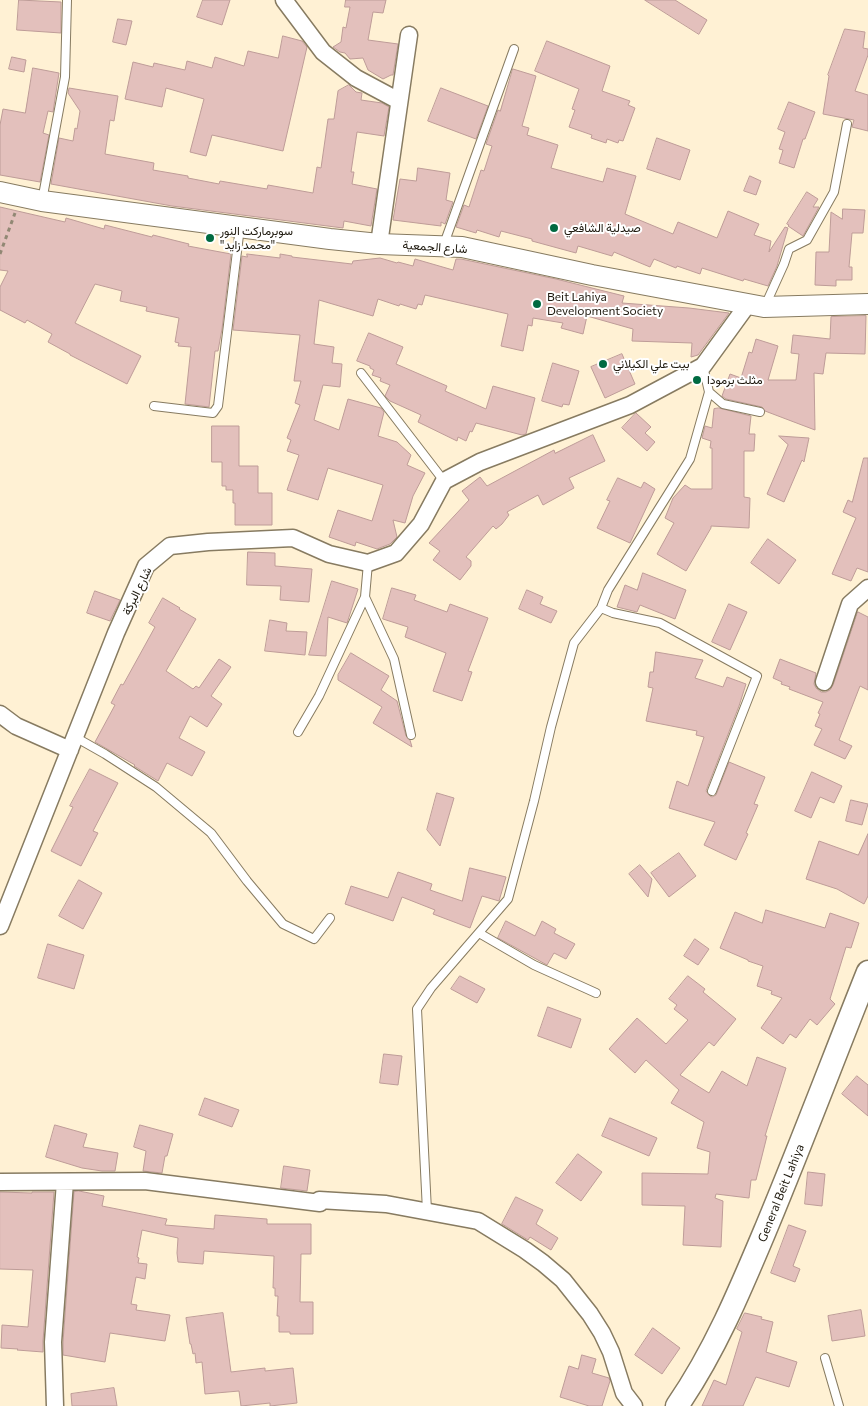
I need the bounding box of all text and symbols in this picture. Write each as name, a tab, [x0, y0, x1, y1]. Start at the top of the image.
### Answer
place label: صيدلية الشافعي	[564, 221, 641, 235]
marker: صيدلية الشافعي	[548, 222, 560, 234]
place label: سوبرماركت النور "محمد زايد"	[220, 224, 293, 252]
marker: سوبرماركت النور "محمد زايد"	[204, 232, 216, 244]
street label: شارع الجمعية	[402, 238, 468, 256]
place label: Beit Lahiya Development Society	[547, 290, 663, 318]
marker: Beit Lahiya Development Society	[531, 298, 543, 310]
place label: بيت علي الكيلاني	[613, 357, 690, 371]
marker: بيت علي الكيلاني	[597, 358, 609, 370]
place label: مثلث برمودا	[707, 373, 763, 387]
marker: مثلث برمودا	[691, 374, 703, 386]
street label: شارع البركة	[119, 565, 155, 617]
street label: General Beit Lahiya	[755, 1142, 807, 1244]

